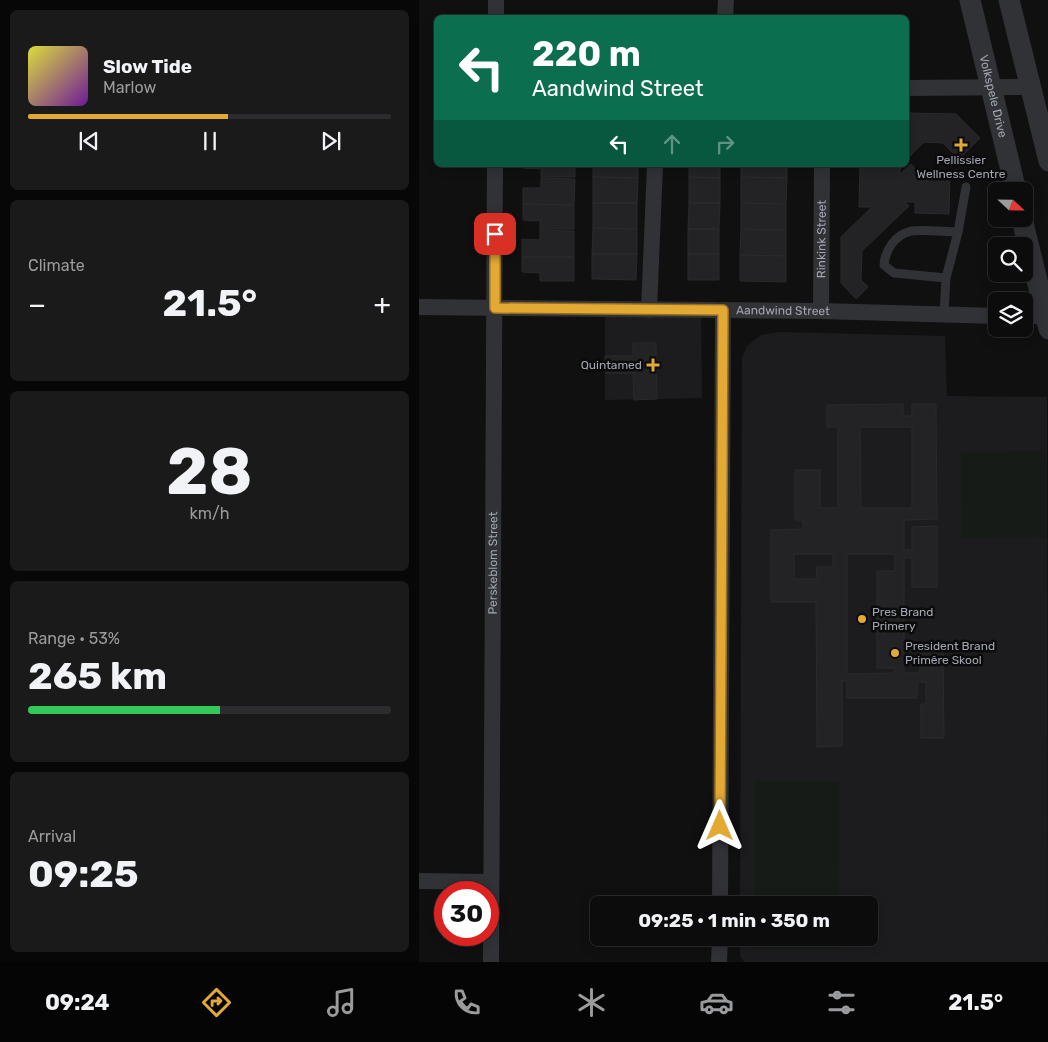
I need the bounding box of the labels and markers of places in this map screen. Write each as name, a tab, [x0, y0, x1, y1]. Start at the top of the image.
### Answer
marker: Pellissier Wellness Centre	[955, 139, 967, 151]
place label: Pellissier Wellness Centre	[917, 153, 1006, 181]
pin	[474, 213, 516, 255]
place label: Quintamed	[581, 358, 642, 372]
marker: Quintamed	[646, 358, 660, 372]
place label: Pres Brand Primery	[872, 605, 933, 633]
marker: Pres Brand Primery	[856, 613, 868, 625]
place label: President Brand Primêre Skool	[905, 639, 995, 667]
marker: President Brand Primêre Skool	[889, 647, 901, 659]

